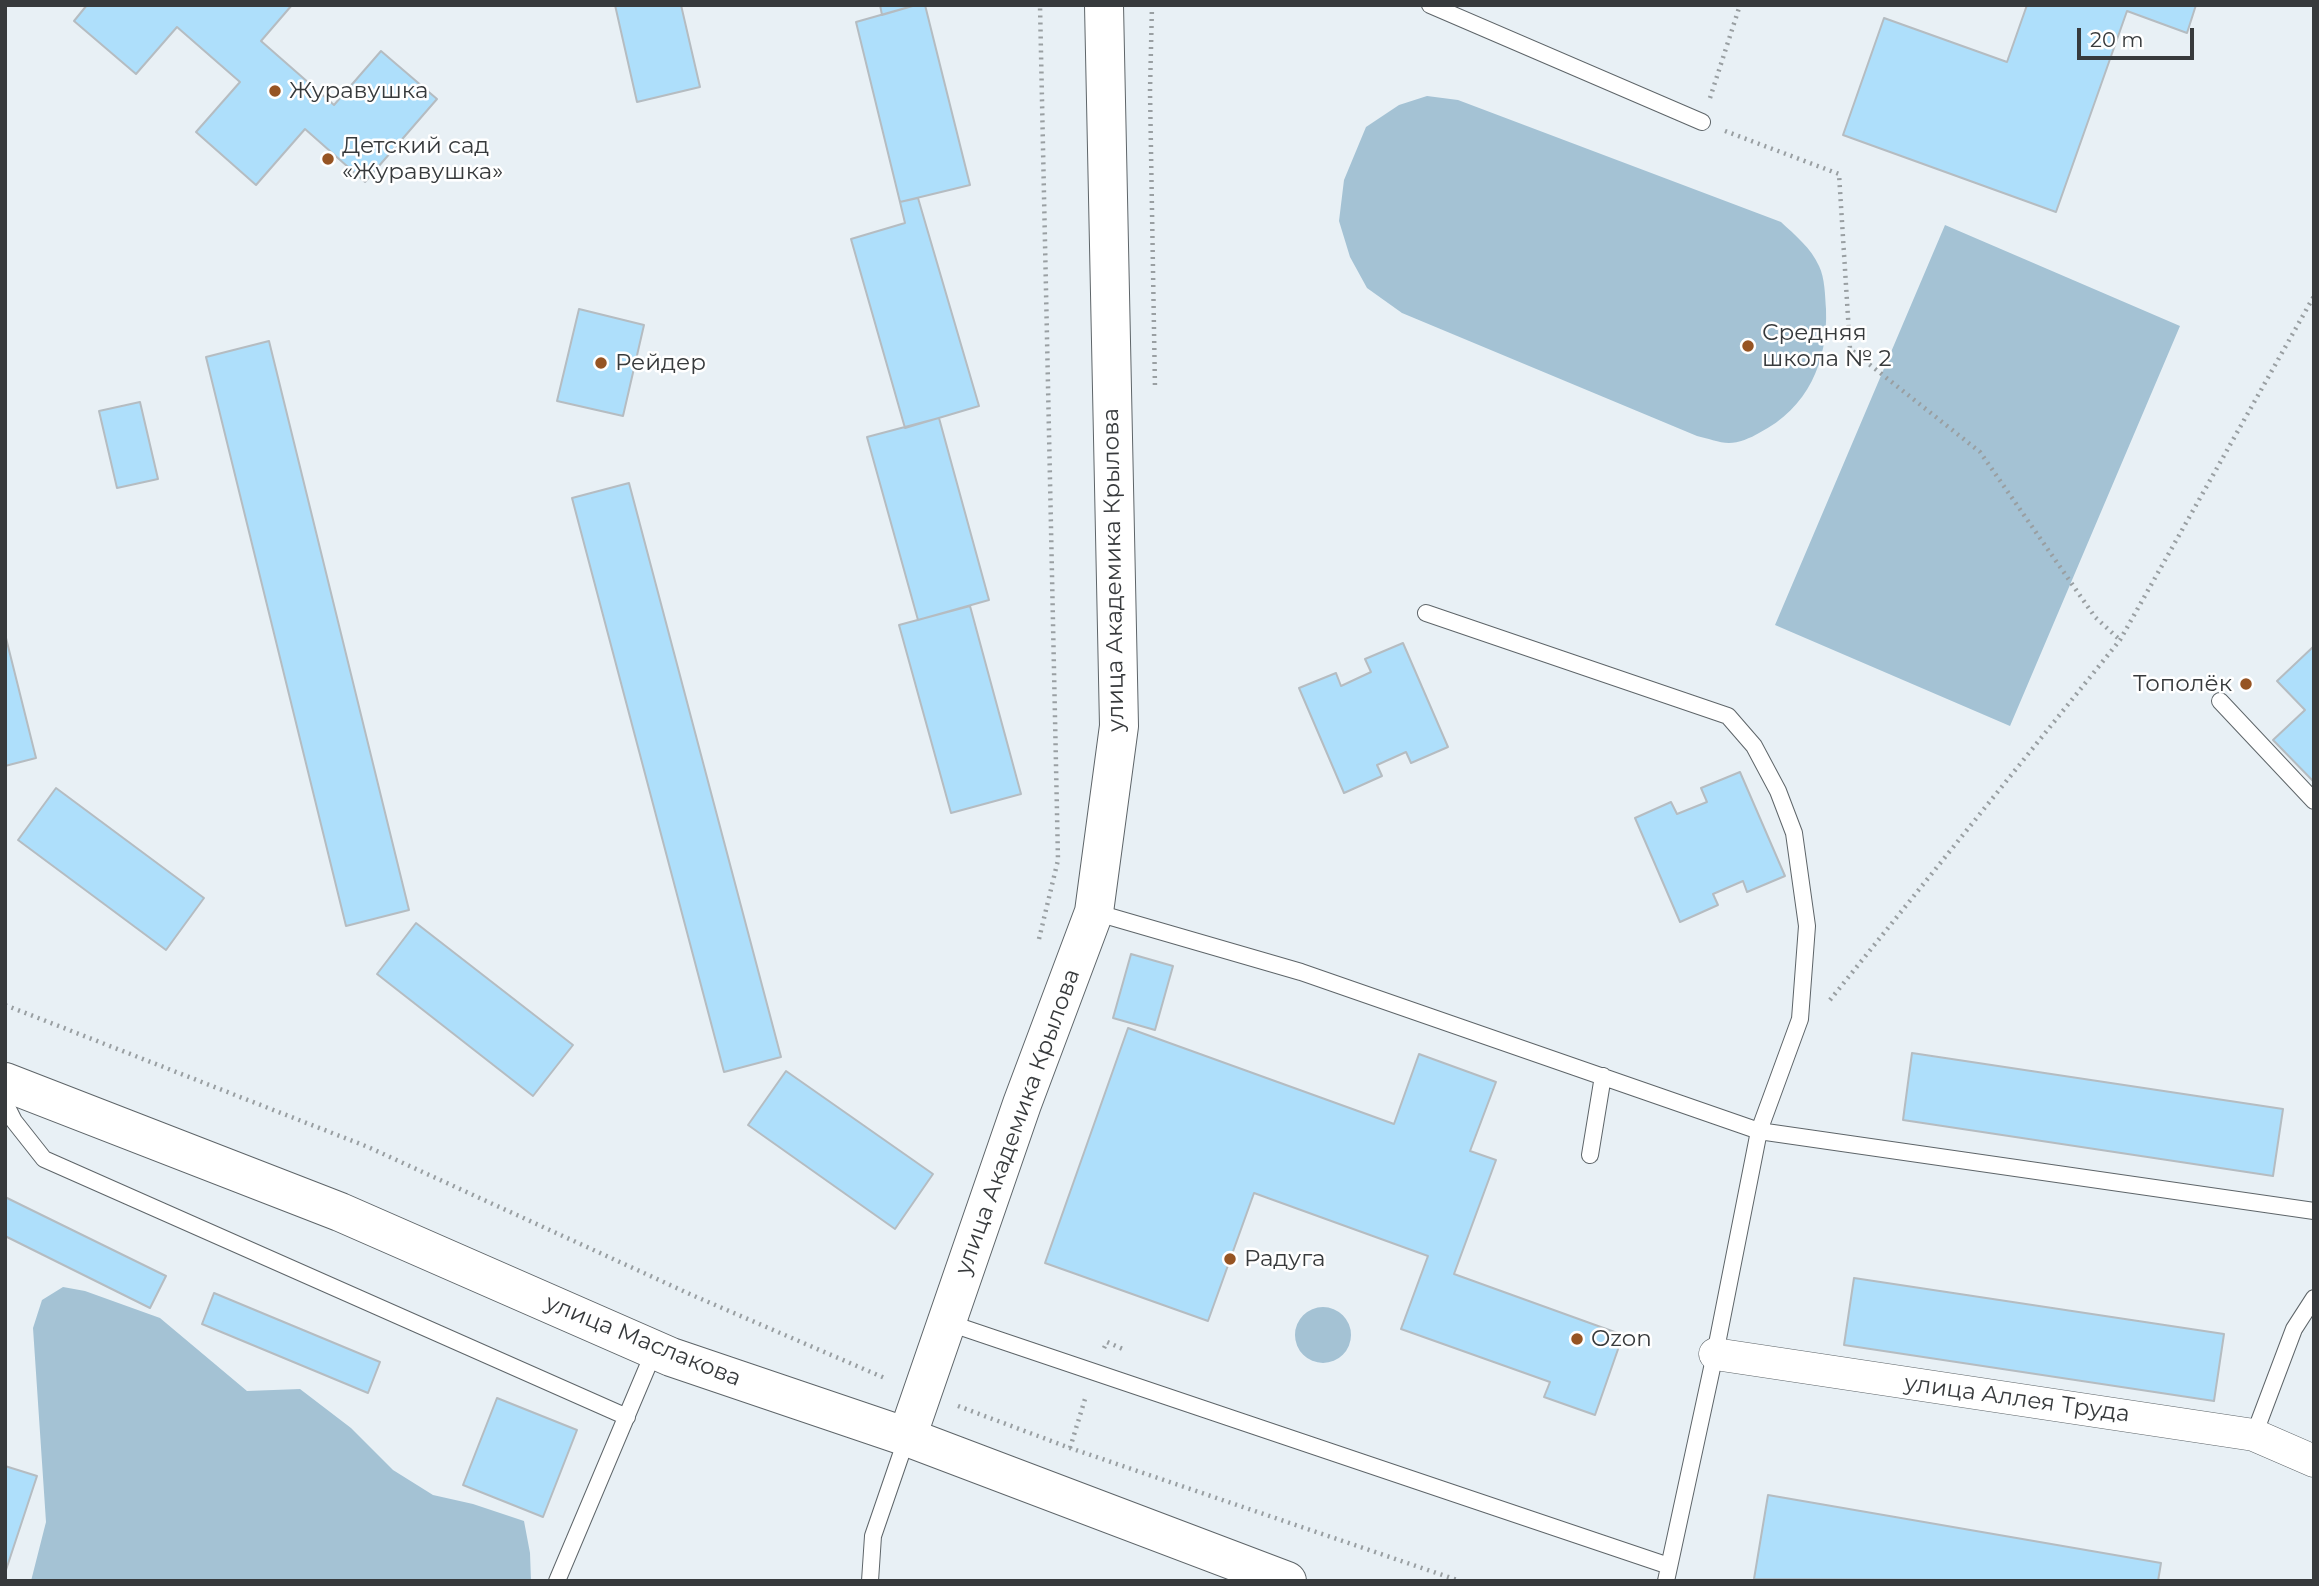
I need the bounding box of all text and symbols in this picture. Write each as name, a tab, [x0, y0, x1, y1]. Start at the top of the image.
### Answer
scale bar	[2081, 14, 2198, 58]
text: 20 m	[2090, 27, 2144, 52]
place label: Журавушка	[289, 77, 428, 105]
marker: Журавушка	[267, 83, 283, 99]
place label: Детский сад «Журавушка»	[342, 132, 503, 186]
marker: Детский сад «Журавушка»	[320, 151, 336, 167]
place label: Средняя школа № 2	[1762, 319, 1892, 373]
marker: Средняя школа № 2	[1740, 338, 1756, 354]
place label: Рейдер	[615, 349, 706, 377]
marker: Рейдер	[593, 355, 609, 371]
street label: улица Академика Крылова	[1097, 408, 1131, 732]
place label: Тополёк	[2133, 670, 2232, 698]
marker: Тополёк	[2238, 676, 2254, 692]
street label: улица Академика Крылова	[950, 965, 1086, 1279]
place label: Радуга	[1244, 1245, 1326, 1273]
marker: Радуга	[1222, 1251, 1238, 1267]
street label: улица Маслакова	[541, 1289, 745, 1393]
place label: Ozon	[1591, 1325, 1652, 1353]
marker: Ozon	[1569, 1331, 1585, 1347]
street label: улица Аллея Труда	[1903, 1370, 2131, 1428]

